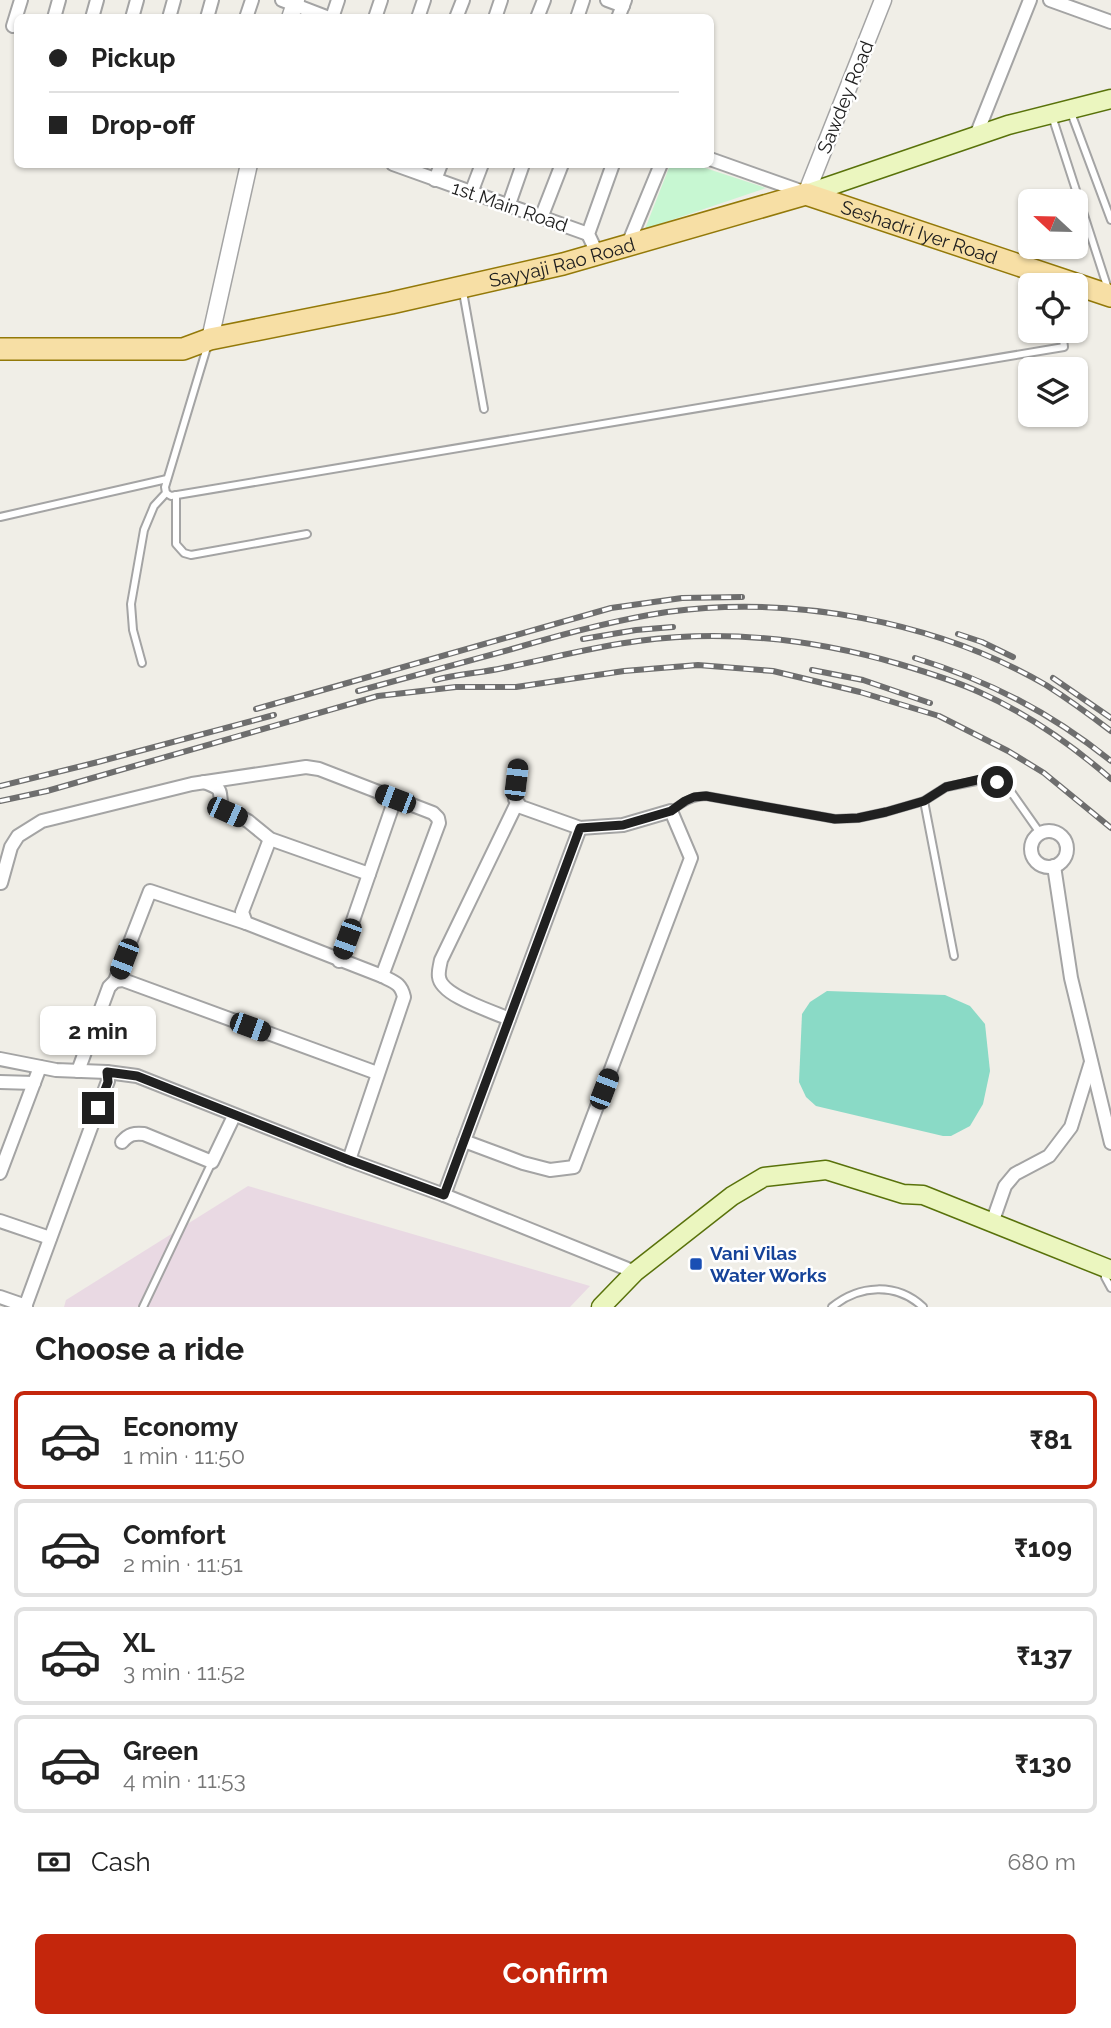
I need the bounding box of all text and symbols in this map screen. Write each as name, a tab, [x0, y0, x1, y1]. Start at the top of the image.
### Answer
street label: Sawdey Road	[812, 37, 878, 157]
text: Pickup	[91, 43, 176, 73]
text: Drop-off	[91, 110, 195, 140]
street label: 1st Main Road	[449, 176, 571, 236]
north arrow	[1018, 189, 1088, 259]
map controls	[1018, 189, 1088, 427]
street label: Seshadri Iyer Road	[838, 196, 1000, 268]
street label: Sayyaji Rao Road	[487, 233, 637, 291]
button: locate	[1018, 273, 1088, 343]
button: layers	[1018, 357, 1088, 427]
car	[504, 758, 529, 802]
route start	[981, 766, 1013, 798]
car	[372, 782, 419, 816]
car	[204, 794, 251, 830]
car	[330, 916, 365, 962]
car	[107, 936, 142, 982]
callout: 2 min	[40, 1006, 156, 1056]
car	[227, 1010, 274, 1044]
text: 2 min	[68, 1017, 128, 1044]
car	[587, 1066, 622, 1112]
route end	[82, 1092, 114, 1124]
place label: Vani Vilas Water Works	[710, 1242, 827, 1286]
marker: Vani Vilas Water Works	[688, 1256, 704, 1272]
text: Choose a ride	[35, 1330, 244, 1367]
icon: car	[39, 1409, 102, 1472]
text: Economy	[123, 1412, 238, 1442]
text: ₹81	[1030, 1425, 1072, 1455]
text: 1 min · 11:50	[123, 1442, 245, 1469]
icon: car	[39, 1517, 102, 1580]
text: Comfort	[123, 1520, 226, 1550]
text: ₹109	[1014, 1533, 1072, 1563]
text: 2 min · 11:51	[123, 1550, 243, 1577]
icon: car	[39, 1625, 102, 1688]
text: XL	[123, 1628, 155, 1658]
text: ₹137	[1016, 1641, 1072, 1671]
text: 3 min · 11:52	[123, 1658, 245, 1685]
icon: car	[39, 1733, 102, 1796]
text: Green	[123, 1736, 199, 1766]
text: ₹130	[1015, 1749, 1072, 1779]
text: 4 min · 11:53	[123, 1766, 246, 1793]
icon: cash	[35, 1843, 73, 1881]
text: Cash	[91, 1847, 151, 1877]
text: 680 m	[1007, 1848, 1076, 1875]
button: Confirm	[35, 1934, 1076, 2014]

